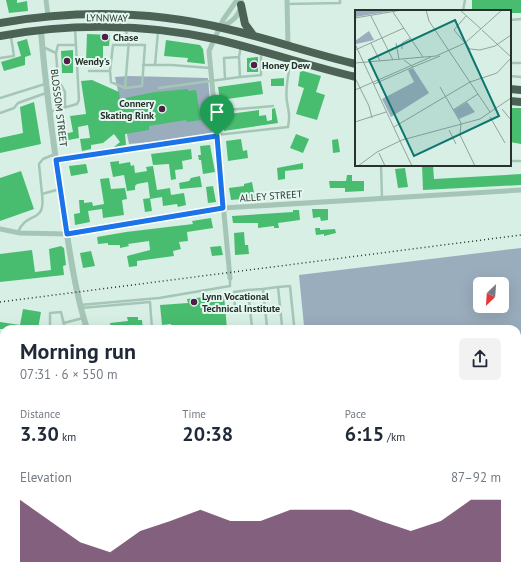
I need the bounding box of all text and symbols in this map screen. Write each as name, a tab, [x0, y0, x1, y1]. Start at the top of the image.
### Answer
inset map	[355, 10, 511, 166]
street label: LYNNWAY	[86, 11, 128, 25]
place label: Chase	[113, 31, 138, 44]
marker: Chase	[100, 32, 110, 42]
place label: Wendy's	[75, 55, 110, 68]
marker: Wendy's	[62, 56, 72, 66]
place label: Honey Dew	[262, 59, 311, 72]
marker: Honey Dew	[249, 60, 259, 70]
street label: BLOSSOM STREET	[48, 68, 70, 148]
pin	[200, 95, 234, 136]
place label: Connery Skating Rink	[100, 97, 154, 122]
icon: arrive	[206, 101, 228, 123]
marker: Connery Skating Rink	[157, 104, 167, 114]
street label: ALLEY STREET	[239, 187, 303, 205]
north arrow	[473, 277, 509, 313]
map controls	[473, 277, 509, 313]
place label: Lynn Vocational Technical Institute	[202, 290, 280, 315]
marker: Lynn Vocational Technical Institute	[189, 297, 199, 307]
text: Morning run	[20, 337, 136, 365]
button: share	[459, 338, 501, 380]
text: 07:31 · 6 × 550 m	[20, 366, 117, 383]
text: Distance	[20, 407, 60, 421]
text: Time	[182, 407, 206, 421]
text: Pace	[345, 407, 366, 421]
text: 3.30	[20, 421, 59, 447]
text: 20:38	[182, 421, 233, 447]
text: 6:15	[345, 421, 384, 447]
text: km	[59, 430, 76, 444]
text: /km	[384, 430, 405, 444]
text: Elevation	[20, 469, 72, 486]
text: 87–92 m	[451, 469, 501, 486]

